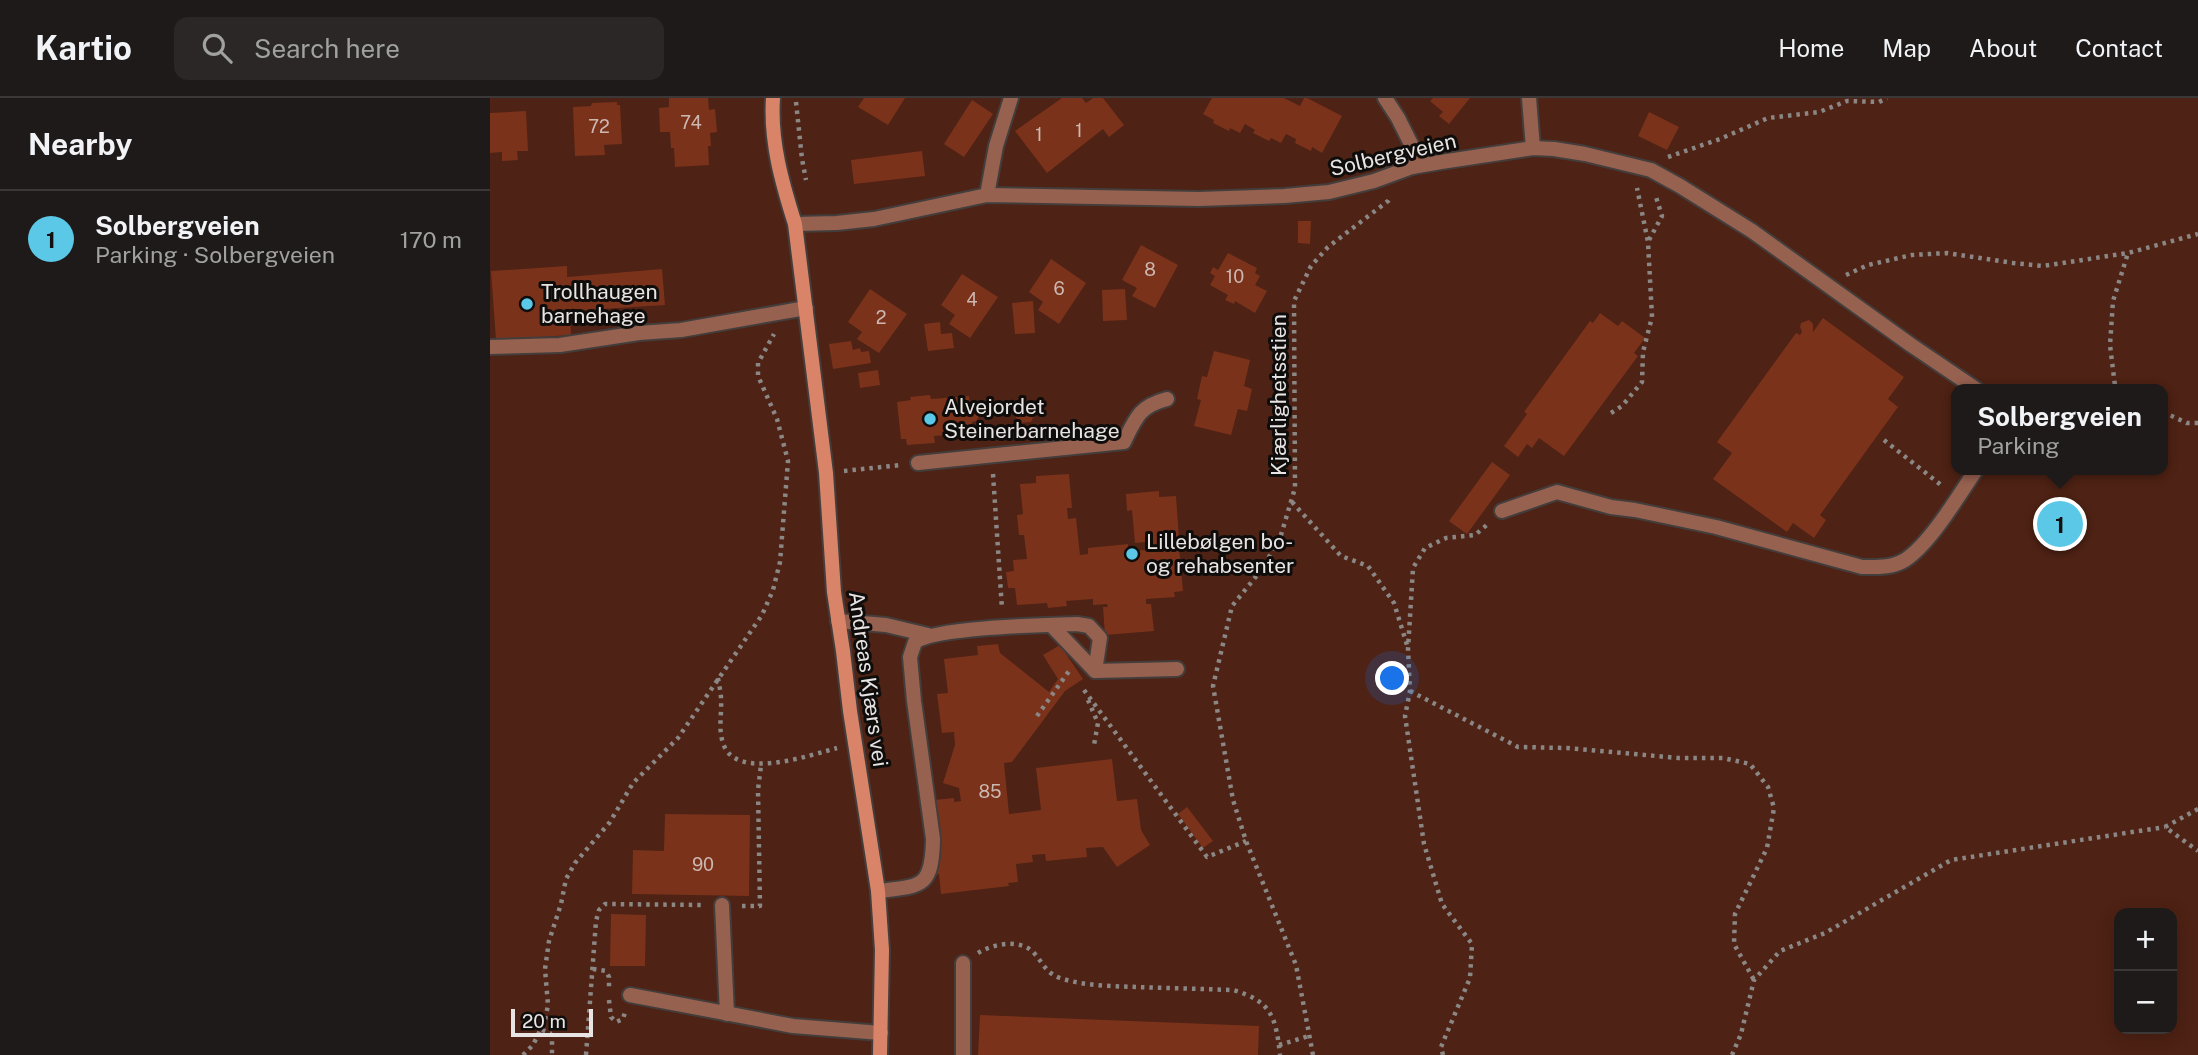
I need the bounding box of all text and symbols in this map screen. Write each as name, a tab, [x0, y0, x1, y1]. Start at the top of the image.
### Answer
search box	[174, 17, 664, 80]
text: Kartio	[35, 29, 132, 67]
icon: search	[198, 29, 236, 67]
text: Search here	[254, 33, 400, 64]
text: Home	[1778, 34, 1844, 62]
text: Map	[1882, 34, 1931, 62]
text: About	[1969, 34, 2037, 62]
text: Contact	[2075, 34, 2163, 62]
house number: 74	[680, 112, 702, 133]
house number: 72	[588, 116, 610, 137]
house number: 1	[1075, 120, 1083, 141]
house number: 1	[1035, 124, 1043, 145]
text: Nearby	[28, 126, 132, 162]
street label: Solbergveien	[1327, 128, 1459, 181]
text: Solbergveien	[95, 210, 260, 241]
text: 1	[46, 226, 56, 253]
text: 170 m	[400, 226, 462, 253]
text: Parking · Solbergveien	[95, 241, 335, 268]
house number: 8	[1144, 259, 1156, 280]
house number: 10	[1226, 266, 1244, 287]
house number: 6	[1053, 278, 1065, 299]
place label: Trollhaugen barnehage	[541, 279, 658, 328]
house number: 4	[966, 289, 978, 310]
marker: Trollhaugen barnehage	[519, 296, 535, 312]
house number: 2	[876, 307, 886, 328]
street label: Kjærlighetsstien	[1266, 314, 1291, 476]
popup	[1951, 384, 2168, 475]
place label: Alvejordet Steinerbarnehage	[944, 394, 1120, 443]
text: Solbergveien	[1977, 401, 2142, 432]
marker: Alvejordet Steinerbarnehage	[922, 411, 938, 427]
text: Parking	[1977, 432, 2060, 459]
pin: 1	[2037, 498, 2083, 550]
place label: Lillebølgen bo- og rehabsenter	[1146, 529, 1294, 578]
marker: Lillebølgen bo- og rehabsenter	[1124, 546, 1140, 562]
street label: Andreas Kjærs vei	[844, 590, 893, 768]
your location	[1375, 661, 1409, 695]
house number: 85	[978, 781, 1002, 802]
house number: 90	[692, 854, 714, 875]
map controls	[2114, 908, 2177, 1034]
button: +	[2114, 908, 2177, 971]
button: −	[2114, 971, 2177, 1034]
scale bar	[511, 1006, 593, 1038]
text: 20 m	[522, 1010, 566, 1032]

